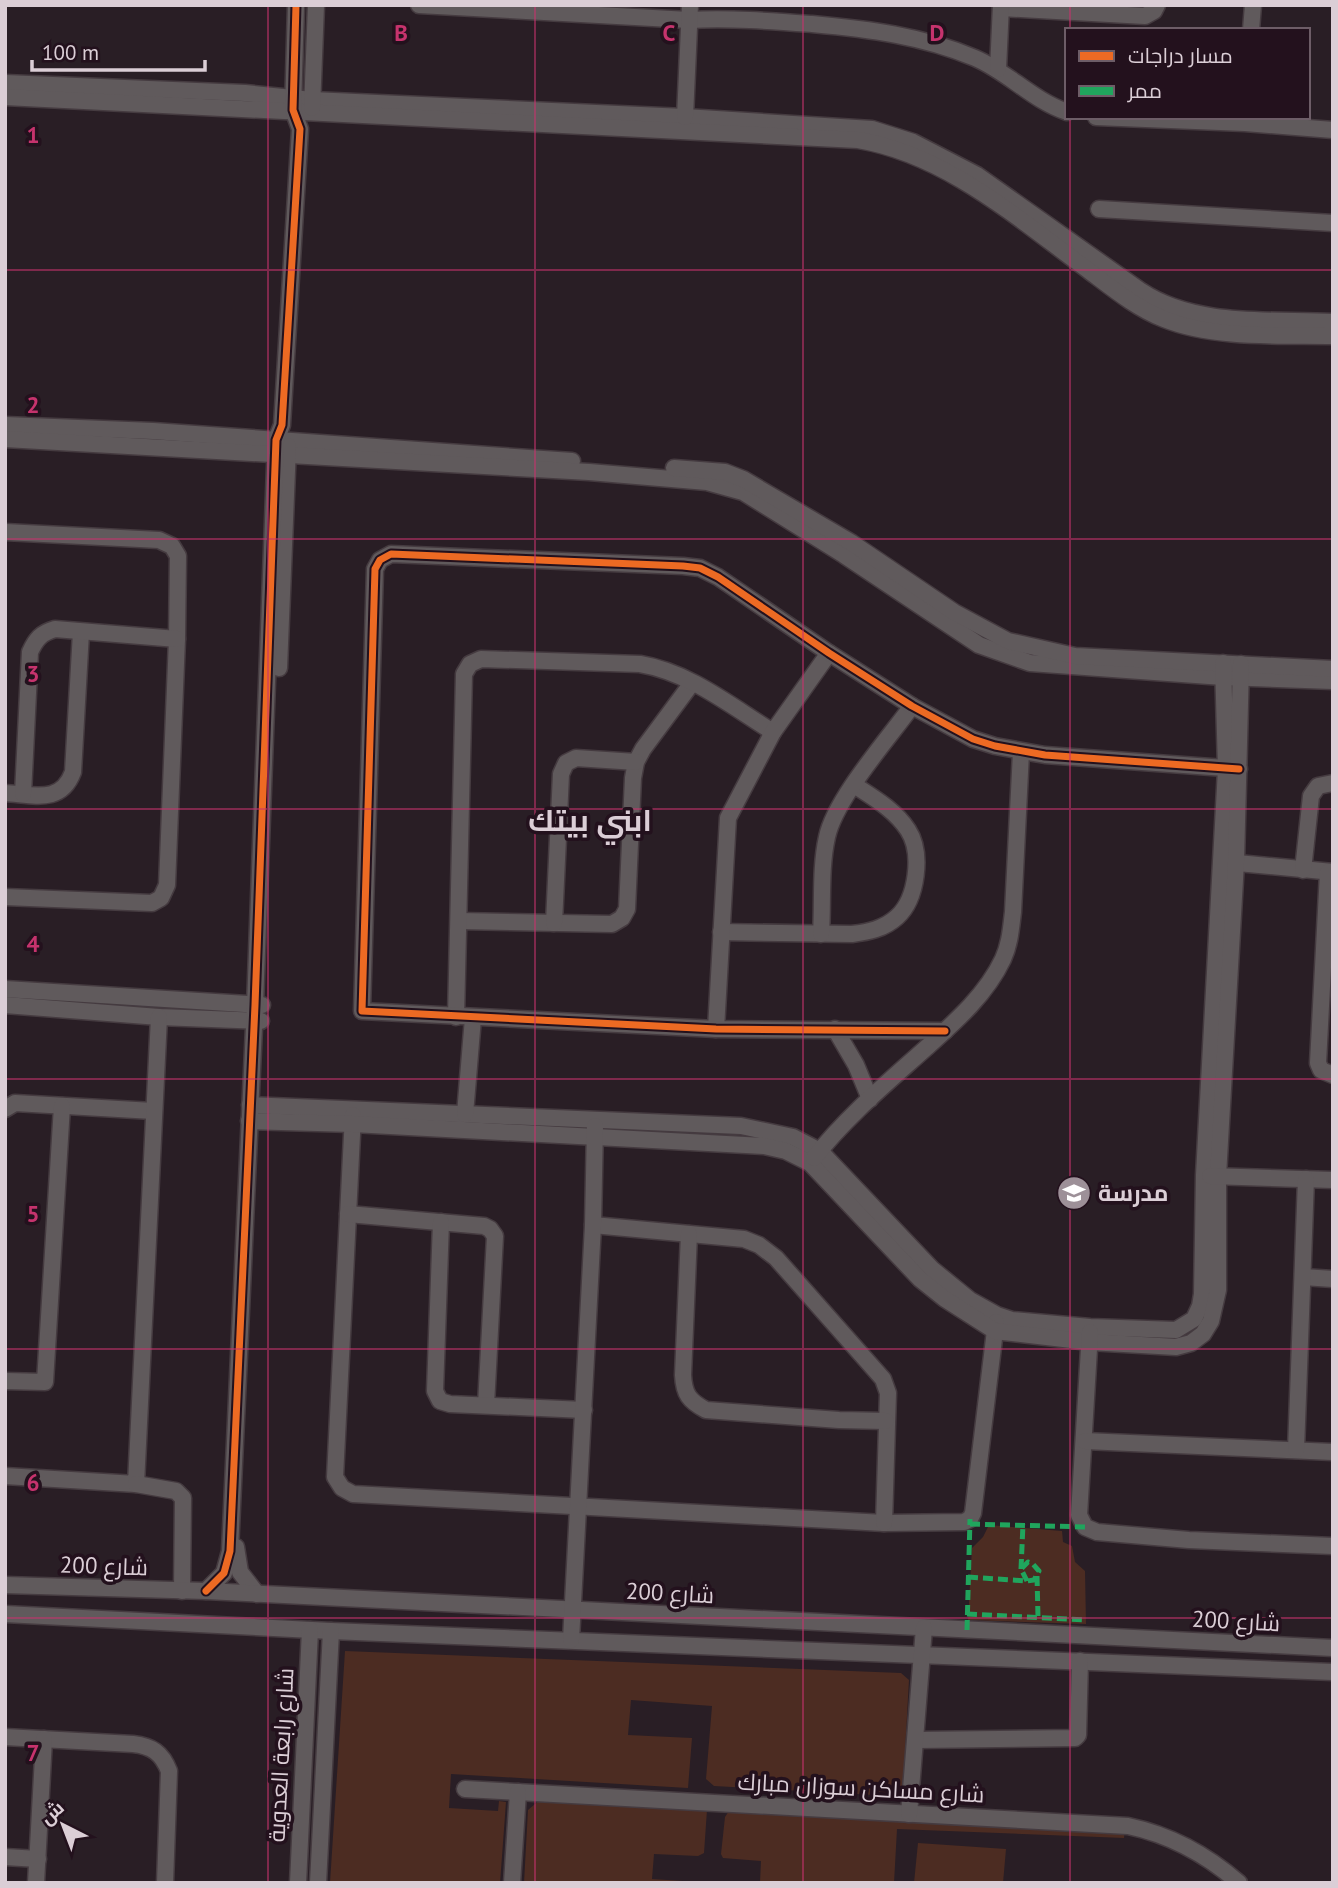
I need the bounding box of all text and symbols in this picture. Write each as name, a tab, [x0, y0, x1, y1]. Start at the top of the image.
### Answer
text: B	[394, 18, 408, 47]
text: C	[663, 18, 676, 47]
text: D	[930, 18, 944, 47]
scale bar	[32, 28, 205, 72]
legend	[1065, 28, 1310, 119]
text: 100 m	[42, 39, 99, 66]
text: مسار دراجات	[1128, 42, 1233, 69]
text: ممر	[1127, 77, 1162, 104]
text: 1	[26, 120, 40, 149]
text: 2	[26, 390, 40, 419]
text: 3	[26, 659, 40, 688]
district label: ابني بيتك	[528, 800, 652, 845]
text: 4	[26, 929, 40, 958]
school or university icon: مدرسة	[1055, 1174, 1093, 1212]
place label: مدرسة	[1098, 1178, 1168, 1207]
text: 5	[26, 1199, 40, 1228]
text: 6	[26, 1468, 40, 1497]
street label: شارع 200	[59, 1549, 149, 1584]
street label: شارع 200	[625, 1576, 715, 1611]
street label: شارع 200	[1191, 1604, 1281, 1639]
street label: شارع رابعة العدوية	[261, 1667, 302, 1843]
text: 7	[26, 1738, 40, 1767]
street label: شارع مساكن سوزان مبارك	[737, 1767, 985, 1810]
north arrow	[28, 1790, 98, 1860]
text: ش	[35, 1795, 69, 1829]

